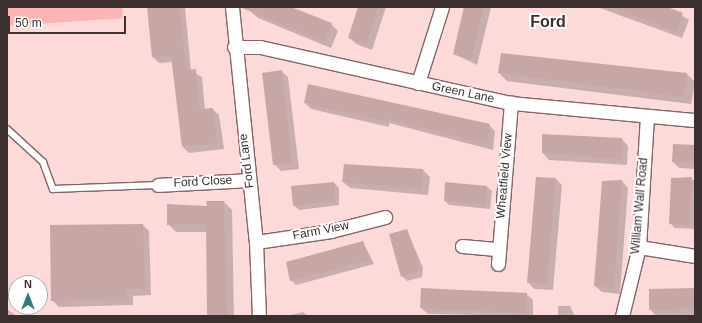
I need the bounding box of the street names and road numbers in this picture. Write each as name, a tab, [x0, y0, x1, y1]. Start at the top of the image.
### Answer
street label: Green Lane	[431, 79, 495, 107]
street label: Ford Lane	[237, 133, 257, 189]
street label: Wheatfield View	[494, 133, 516, 219]
street label: William Wall Road	[629, 157, 651, 255]
street label: Ford Close	[173, 173, 233, 191]
street label: Farm View	[292, 218, 350, 244]

